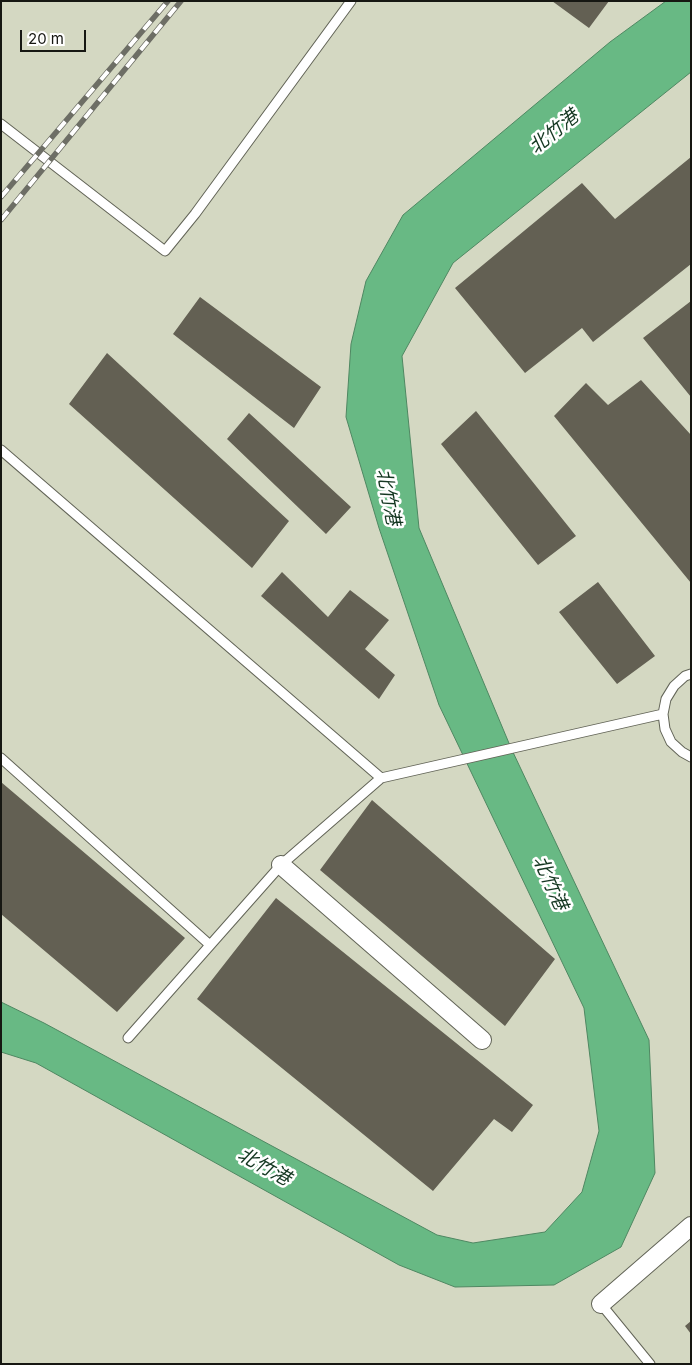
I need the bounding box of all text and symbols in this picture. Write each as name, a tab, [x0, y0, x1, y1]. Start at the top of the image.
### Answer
scale bar	[22, 20, 89, 52]
text: 20 m	[28, 29, 64, 48]
water label: 北竹港	[525, 105, 583, 159]
water label: 北竹港	[371, 467, 405, 527]
water label: 北竹港	[528, 852, 572, 914]
water label: 北竹港	[234, 1143, 294, 1191]

